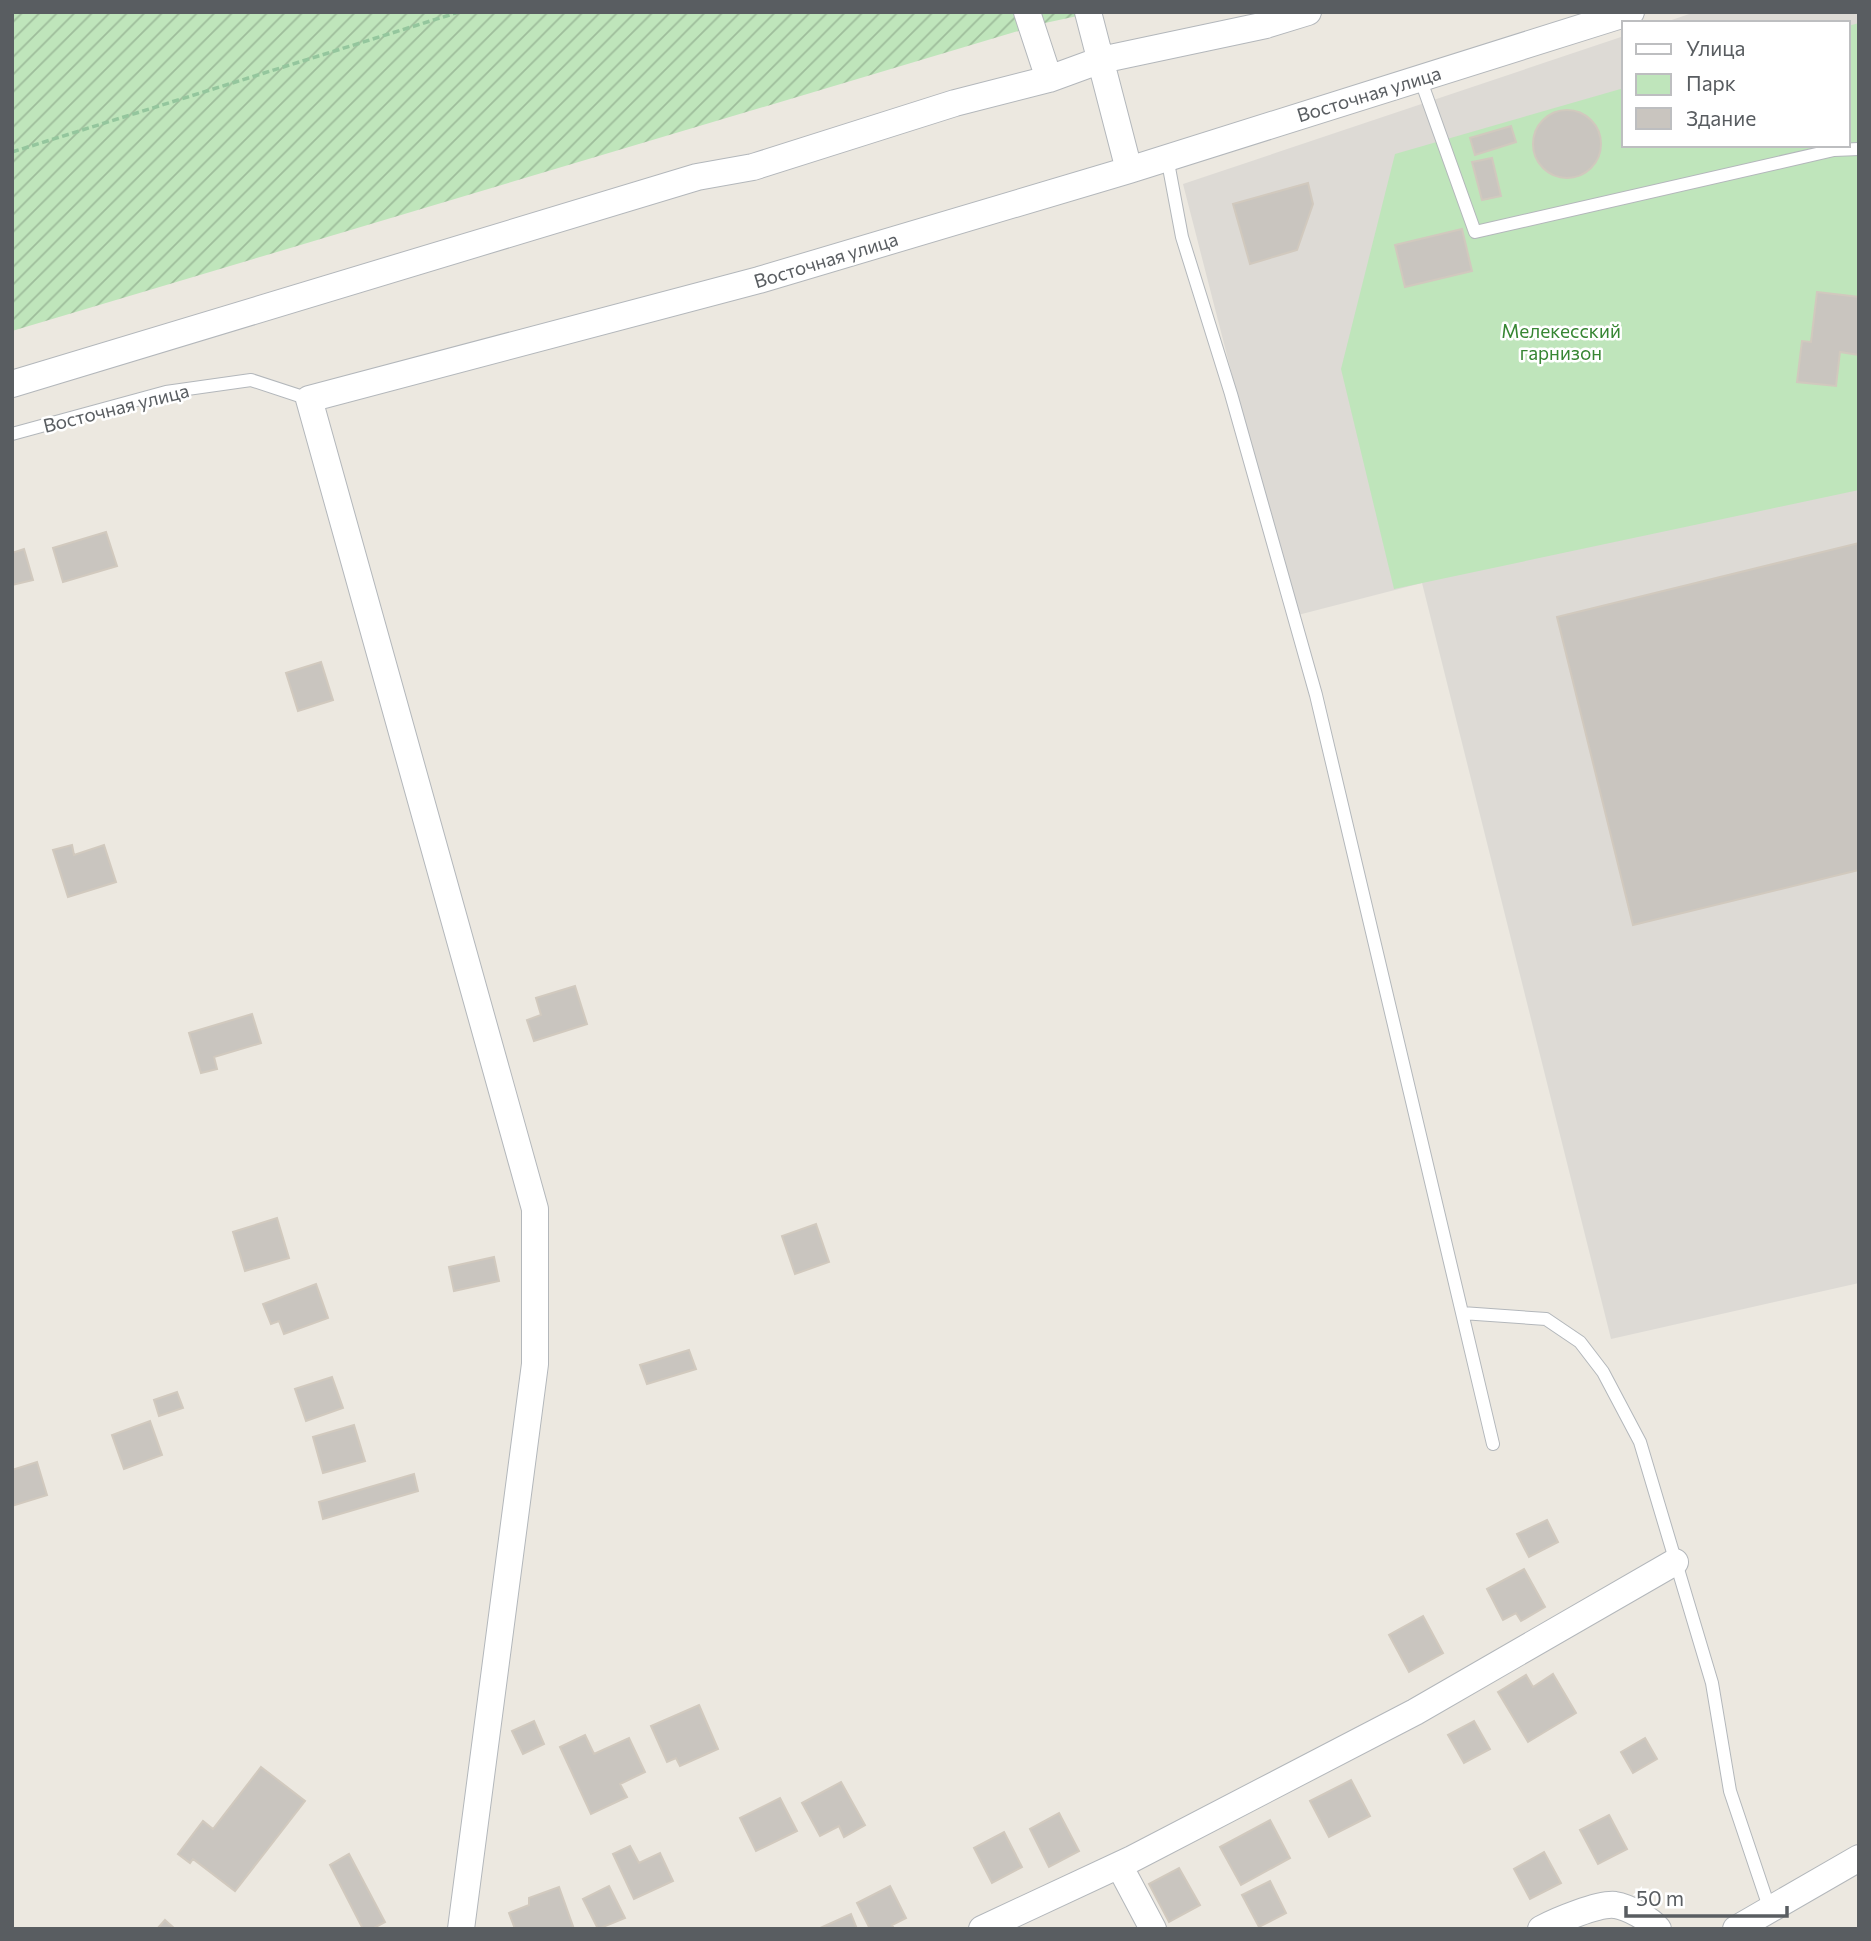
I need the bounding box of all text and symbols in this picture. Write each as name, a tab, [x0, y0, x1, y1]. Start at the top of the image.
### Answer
legend	[1622, 21, 1850, 147]
text: Улица	[1686, 35, 1745, 60]
street label: Восточная улица	[1294, 61, 1444, 126]
text: Парк	[1686, 70, 1736, 95]
text: Здание	[1686, 105, 1756, 130]
street label: Восточная улица	[751, 227, 901, 292]
park label: Мелекесский гарнизон	[1501, 319, 1621, 364]
street label: Восточная улица	[41, 378, 191, 437]
scale bar	[1626, 1874, 1787, 1918]
text: 50 m	[1636, 1885, 1684, 1910]

